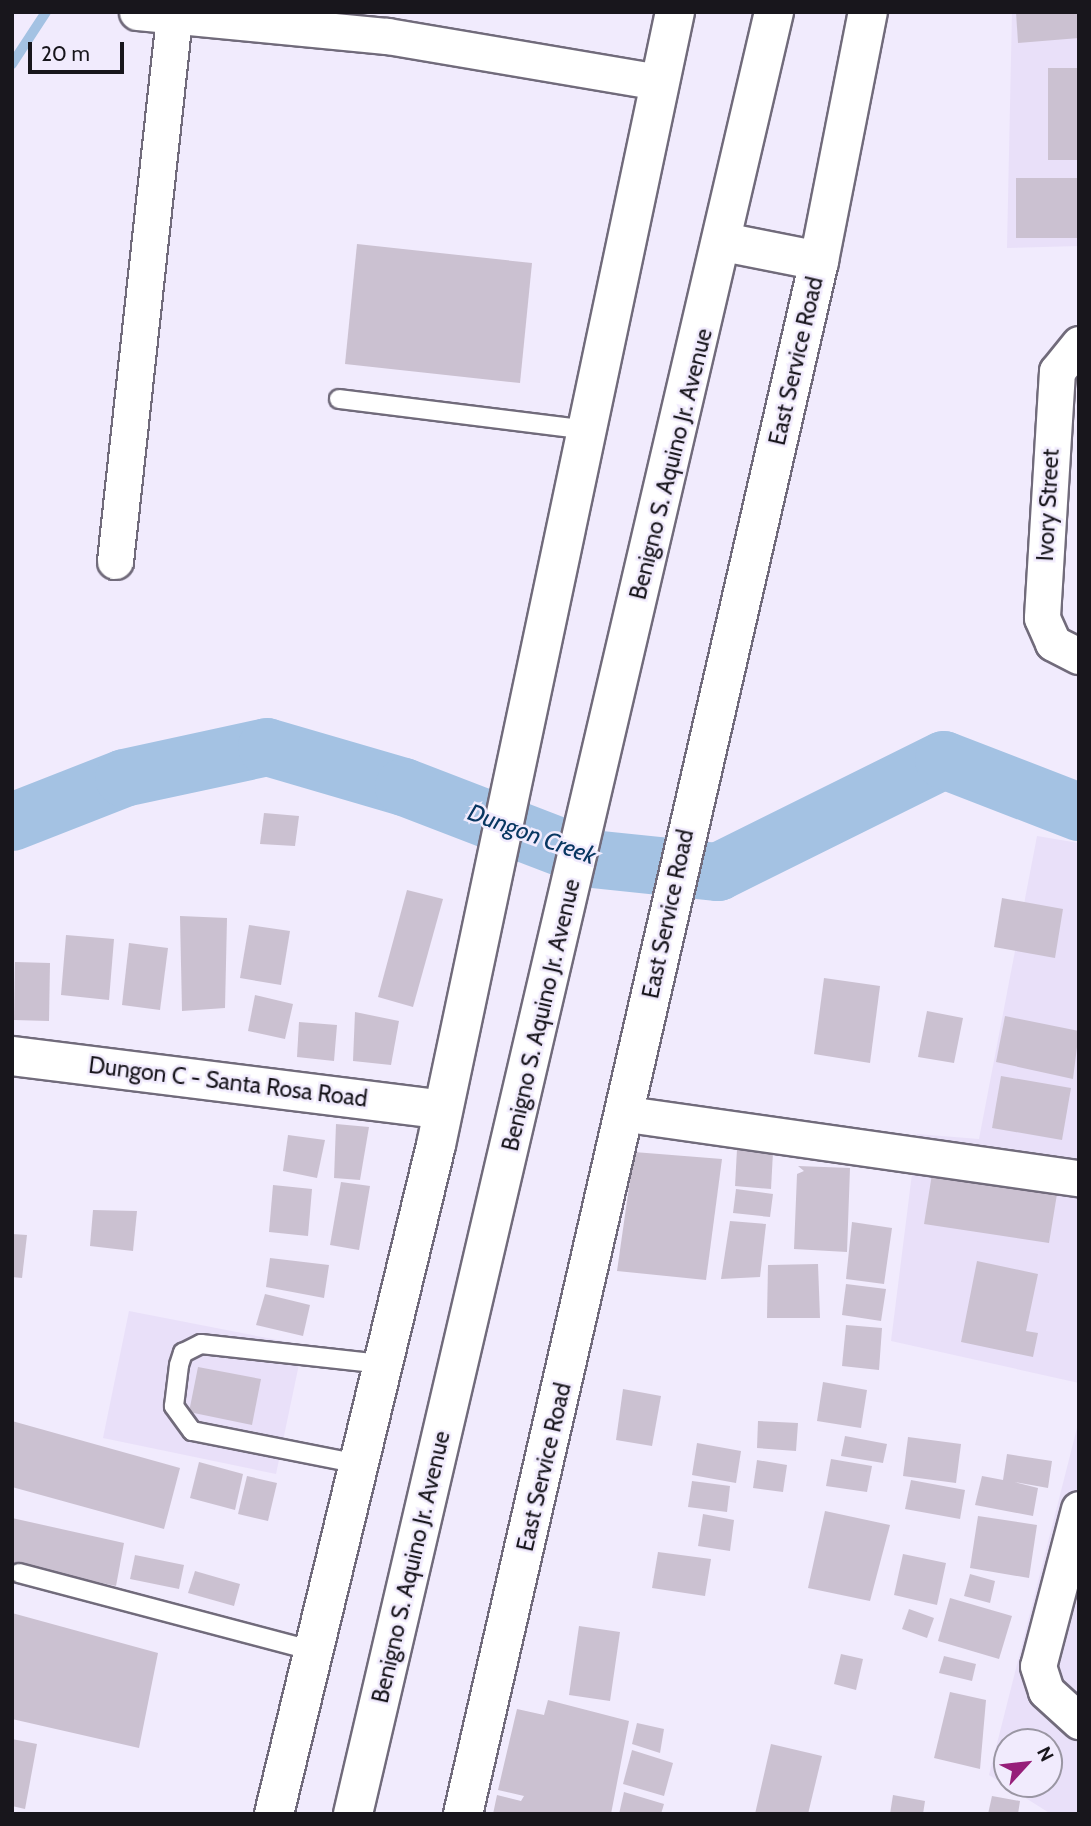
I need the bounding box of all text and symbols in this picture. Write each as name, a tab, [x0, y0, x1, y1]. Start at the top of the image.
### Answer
scale bar	[32, 28, 128, 72]
text: 20 m	[41, 41, 90, 66]
street label: East Service Road	[763, 274, 829, 448]
street label: Benigno S. Aquino Jr. Avenue	[624, 326, 718, 602]
street label: Ivory Street	[1031, 448, 1065, 562]
water label: Dungon Creek	[464, 798, 600, 870]
street label: East Service Road	[637, 827, 699, 1001]
street label: Benigno S. Aquino Jr. Avenue	[496, 876, 586, 1154]
street label: Dungon C - Santa Rosa Road	[87, 1051, 369, 1113]
street label: East Service Road	[511, 1380, 577, 1554]
street label: Benigno S. Aquino Jr. Avenue	[366, 1428, 456, 1706]
north arrow	[993, 1728, 1063, 1798]
text: N	[1032, 1743, 1059, 1765]

